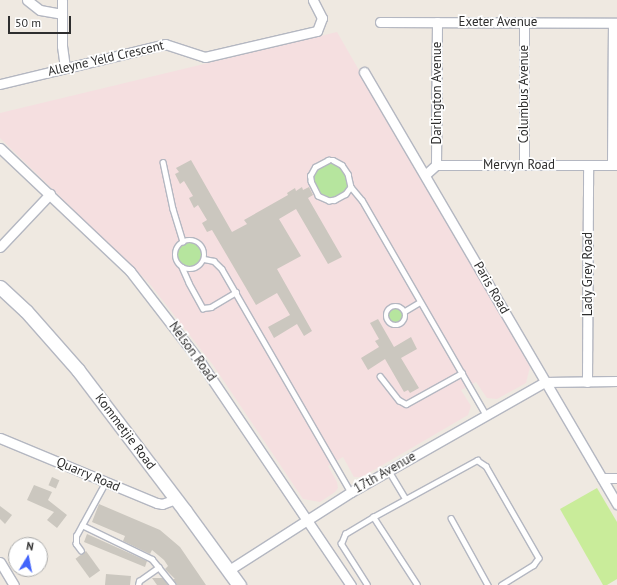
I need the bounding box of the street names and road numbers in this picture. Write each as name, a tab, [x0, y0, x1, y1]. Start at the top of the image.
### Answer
street label: Exeter Avenue	[458, 14, 538, 30]
street label: Alleyne Yeld Crescent	[46, 38, 166, 80]
street label: Darlington Avenue	[429, 41, 445, 145]
street label: Columbus Avenue	[516, 45, 532, 143]
street label: Mervyn Road	[483, 157, 555, 173]
street label: Lady Grey Road	[580, 231, 596, 317]
street label: Paris Road	[470, 259, 512, 317]
street label: Nelson Road	[165, 319, 219, 385]
street label: Kommetjie Road	[91, 391, 159, 473]
street label: 17th Avenue	[351, 449, 419, 497]
street label: Quarry Road	[54, 454, 122, 496]

